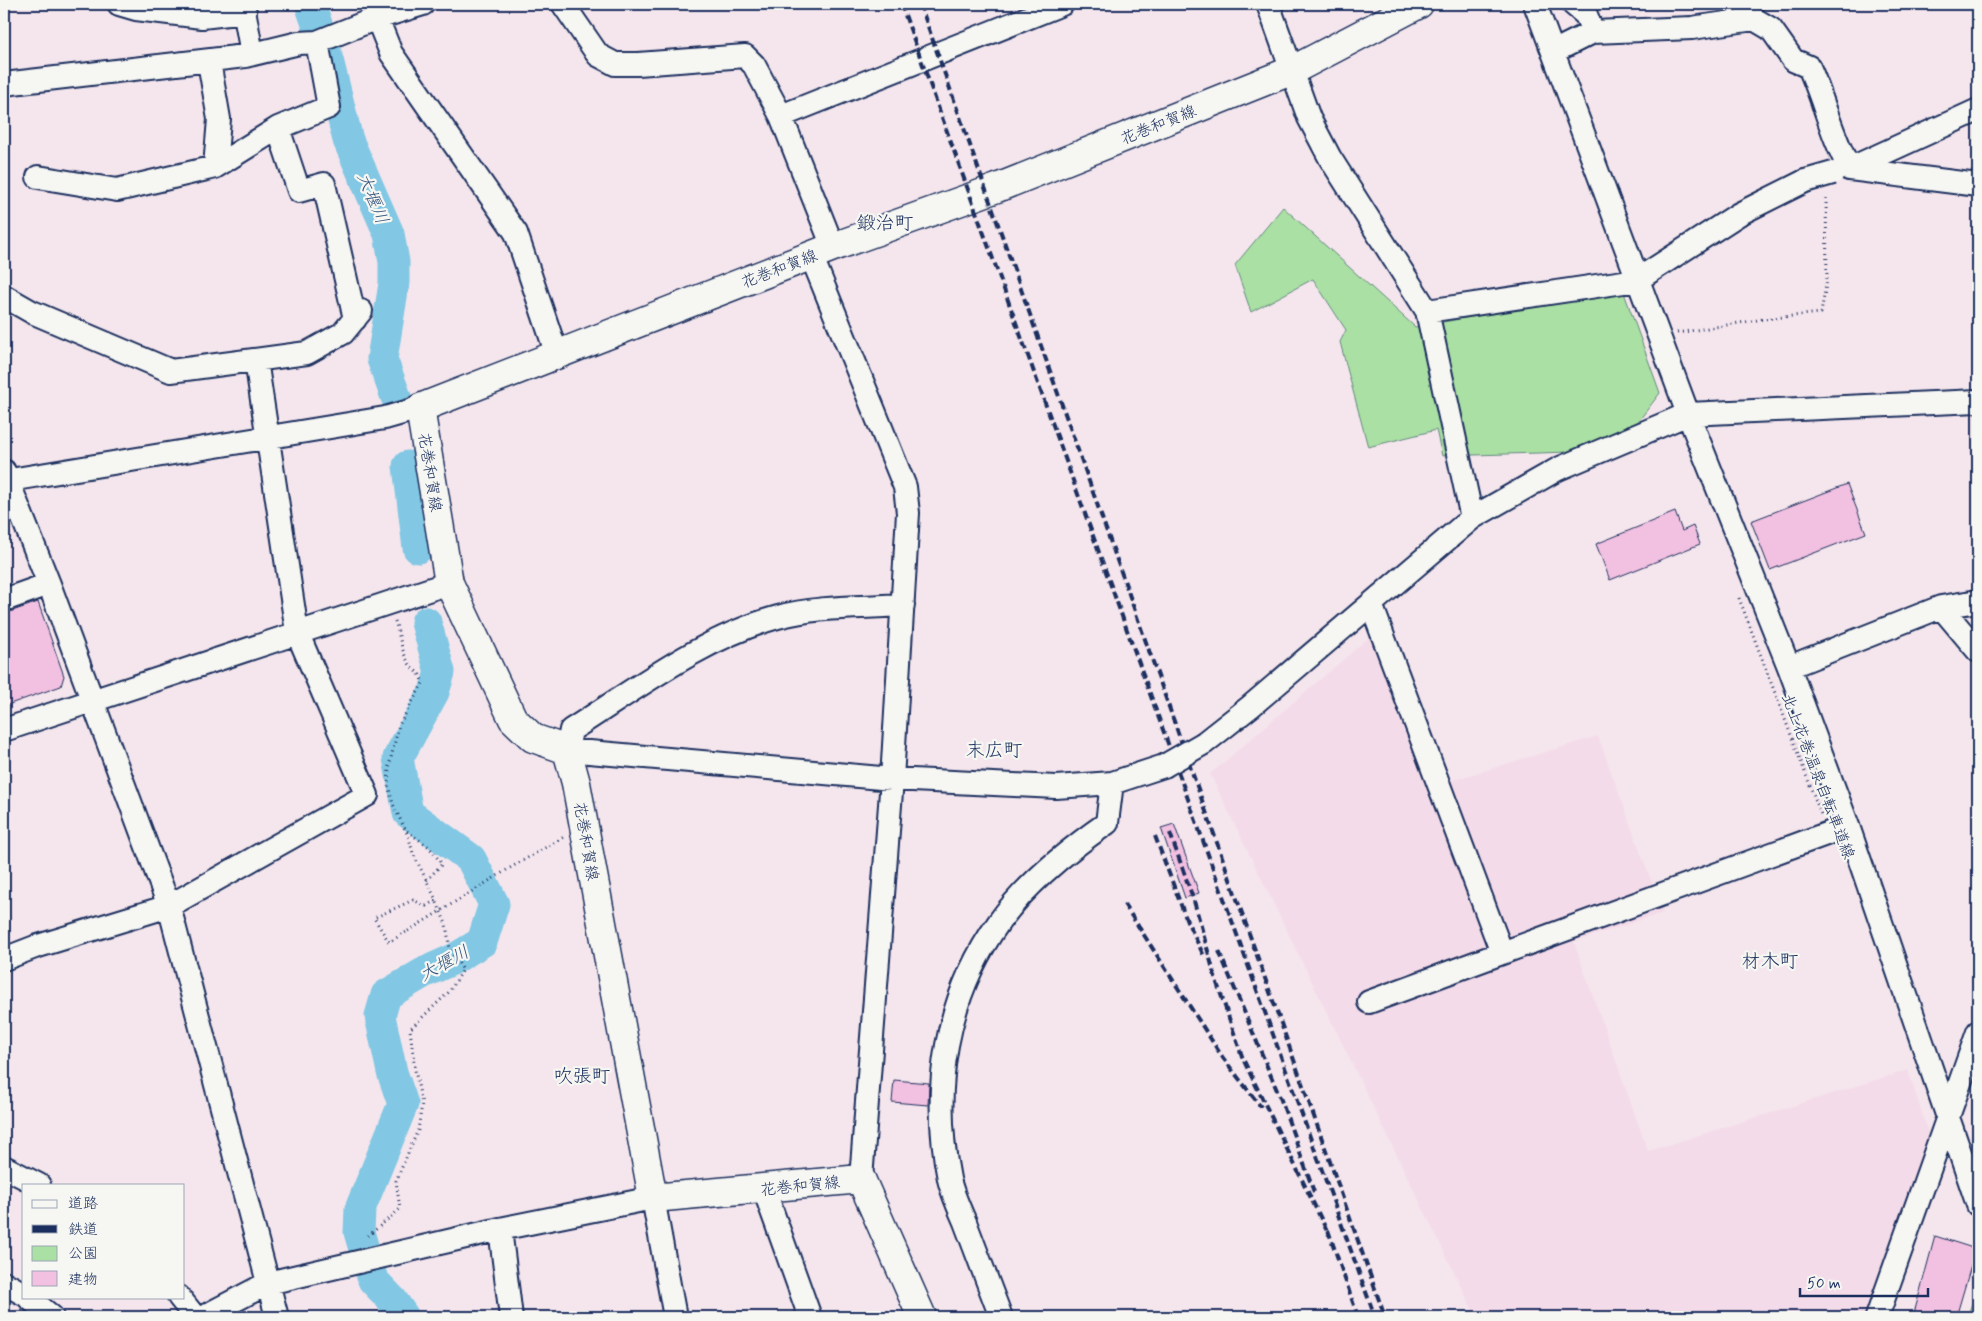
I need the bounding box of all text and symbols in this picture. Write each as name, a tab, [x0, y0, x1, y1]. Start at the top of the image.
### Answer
street label: 花巻和賀線	[1118, 101, 1200, 150]
water label: 大堰川	[350, 169, 394, 228]
district label: 鍛治町	[856, 211, 914, 236]
street label: 花巻和賀線	[738, 245, 821, 294]
street label: 花巻和賀線	[413, 431, 446, 513]
street label: 北上花巻温泉自転車道線	[1776, 691, 1859, 862]
district label: 末広町	[965, 738, 1023, 763]
street label: 花巻和賀線	[568, 800, 603, 882]
water label: 大堰川	[415, 940, 474, 987]
district label: 材木町	[1741, 949, 1799, 974]
district label: 吹張町	[553, 1064, 611, 1089]
street label: 花巻和賀線	[759, 1172, 841, 1201]
legend	[22, 1184, 185, 1298]
text: 道路	[68, 1194, 98, 1214]
text: 鉄道	[68, 1220, 98, 1240]
text: 公園	[68, 1244, 98, 1264]
scale bar	[1800, 1266, 1927, 1298]
text: 建物	[68, 1270, 98, 1290]
text: 50 m	[1807, 1274, 1841, 1294]

